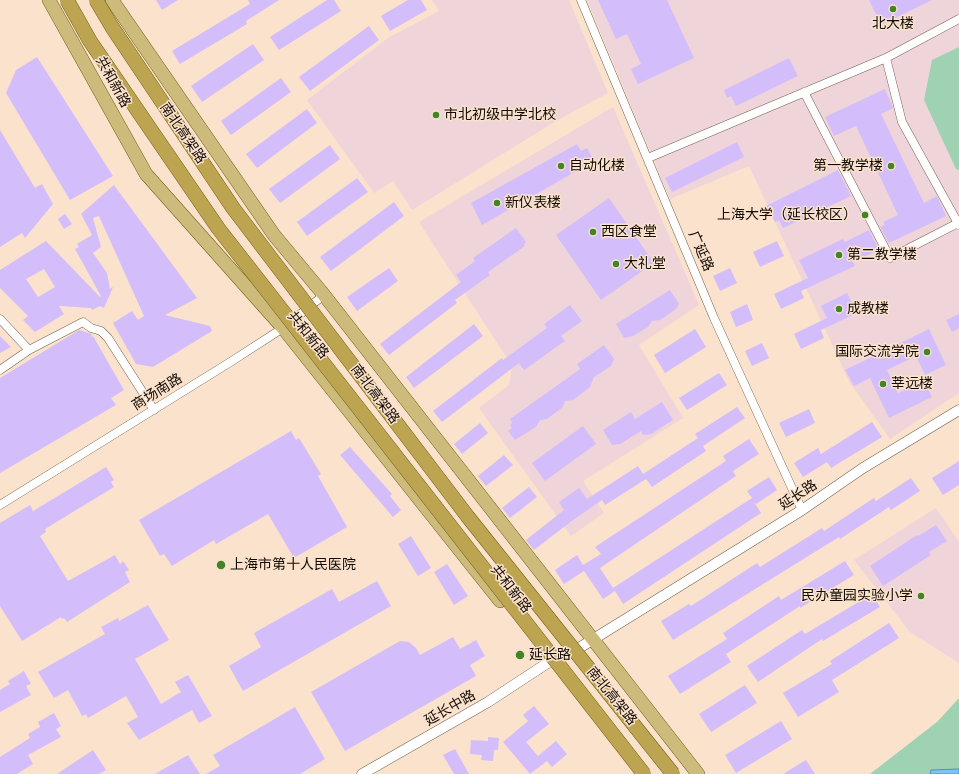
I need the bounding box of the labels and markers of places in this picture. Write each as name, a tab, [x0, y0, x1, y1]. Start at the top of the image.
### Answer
marker: 北大楼	[888, 4, 898, 14]
place label: 北大楼	[872, 16, 914, 32]
place label: 市北初级中学北校	[444, 107, 556, 123]
marker: 市北初级中学北校	[431, 110, 441, 120]
place label: 自动化楼	[569, 158, 625, 174]
place label: 第一教学楼	[813, 158, 883, 174]
marker: 自动化楼	[556, 161, 566, 171]
marker: 第一教学楼	[886, 161, 896, 171]
place label: 新仪表楼	[505, 195, 561, 211]
marker: 新仪表楼	[492, 198, 502, 208]
place label: 上海大学（延长校区）	[717, 207, 857, 223]
marker: 上海大学（延长校区）	[860, 210, 870, 220]
place label: 西区食堂	[601, 224, 657, 240]
marker: 西区食堂	[588, 227, 598, 237]
place label: 第二教学楼	[847, 247, 917, 263]
marker: 第二教学楼	[834, 250, 844, 260]
place label: 大礼堂	[624, 256, 666, 272]
marker: 大礼堂	[611, 259, 621, 269]
place label: 成教楼	[847, 301, 889, 317]
marker: 成教楼	[834, 304, 844, 314]
place label: 国际交流学院	[835, 344, 919, 360]
marker: 国际交流学院	[922, 347, 932, 357]
place label: 莘远楼	[891, 376, 933, 392]
marker: 莘远楼	[878, 379, 888, 389]
place label: 上海市第十人民医院	[230, 557, 356, 573]
marker: 上海市第十人民医院	[215, 559, 227, 571]
place label: 民办童园实验小学	[801, 588, 913, 604]
marker: 民办童园实验小学	[916, 591, 926, 601]
place label: 延长路	[529, 647, 571, 663]
marker: 延长路	[514, 649, 526, 661]

